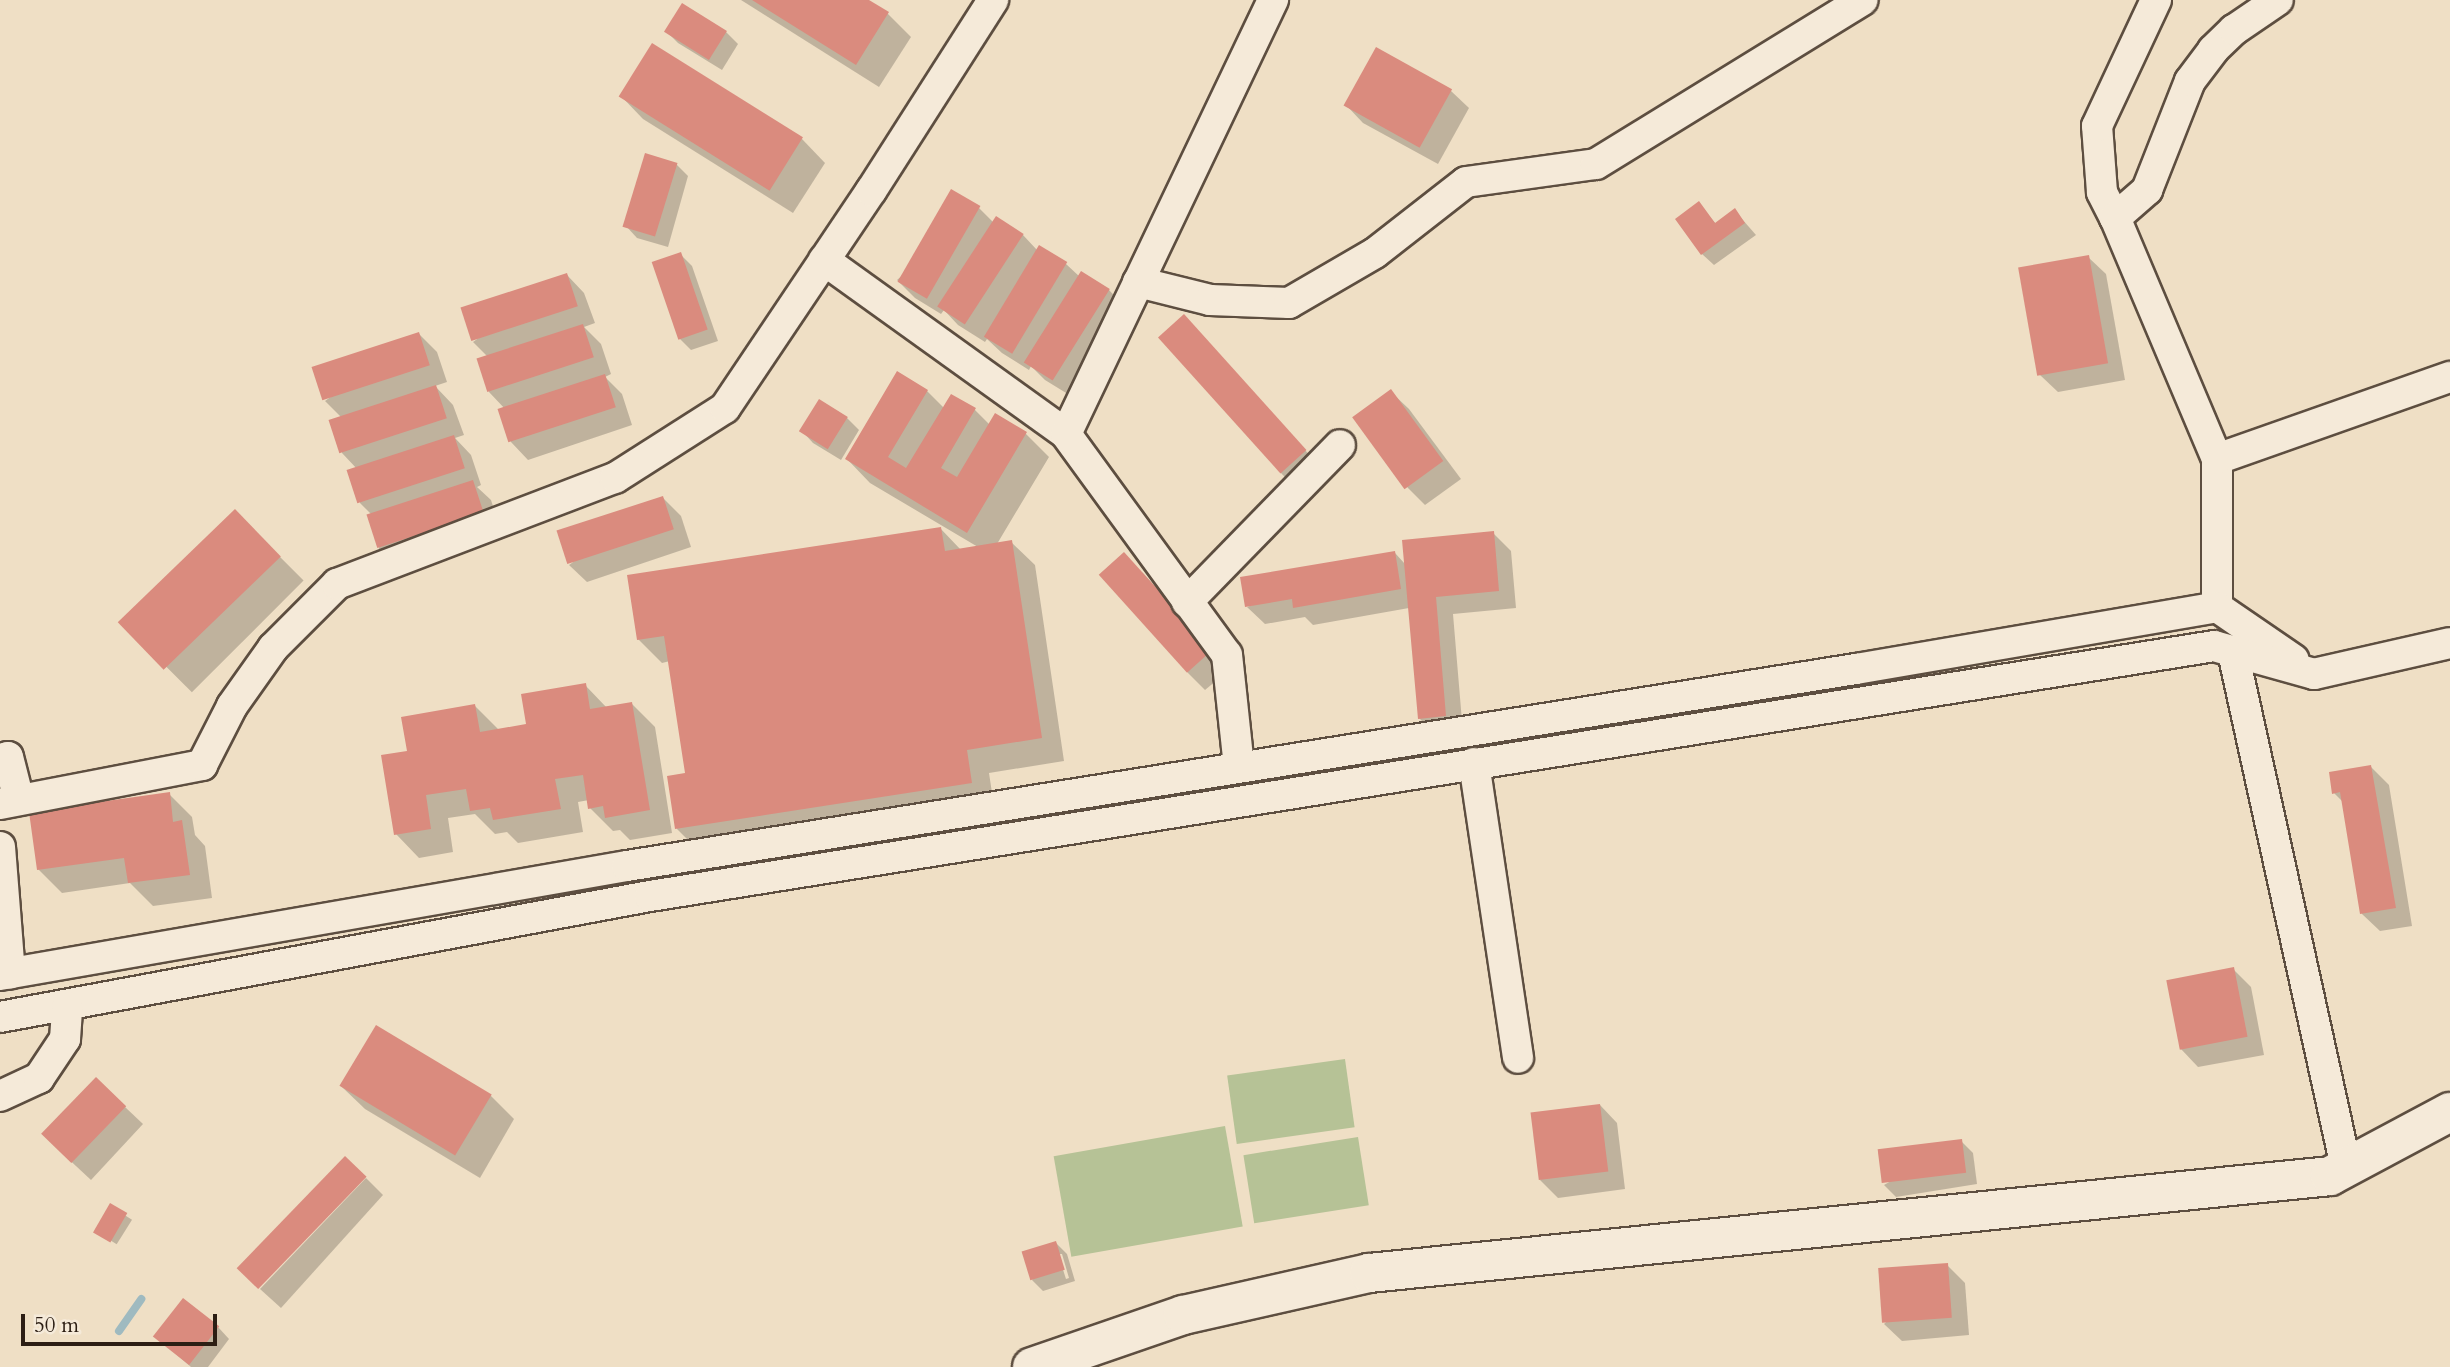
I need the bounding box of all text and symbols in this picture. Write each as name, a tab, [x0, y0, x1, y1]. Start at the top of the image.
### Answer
scale bar	[24, 1300, 220, 1344]
text: 50 m	[34, 1311, 79, 1340]

